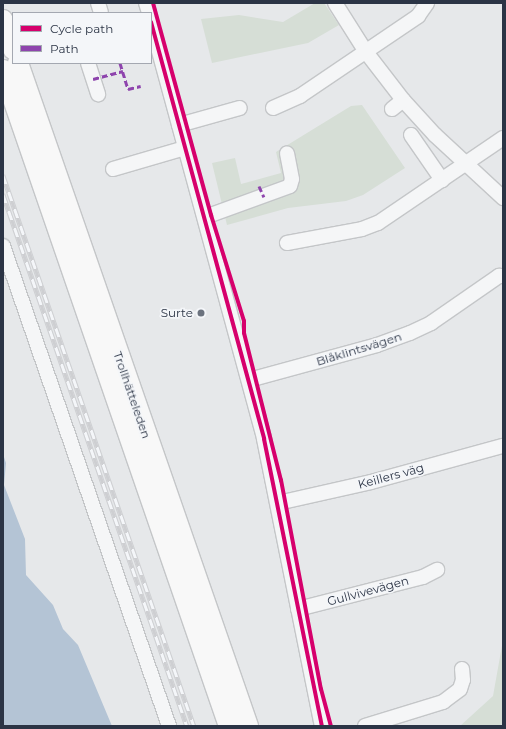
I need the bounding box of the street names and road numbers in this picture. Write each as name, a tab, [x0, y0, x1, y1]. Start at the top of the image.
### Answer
street label: Blåklintsvägen	[315, 329, 403, 369]
street label: Trollhätteleden	[110, 350, 154, 440]
street label: Keillers väg	[356, 460, 426, 492]
street label: Gullvivevägen	[326, 573, 410, 609]

